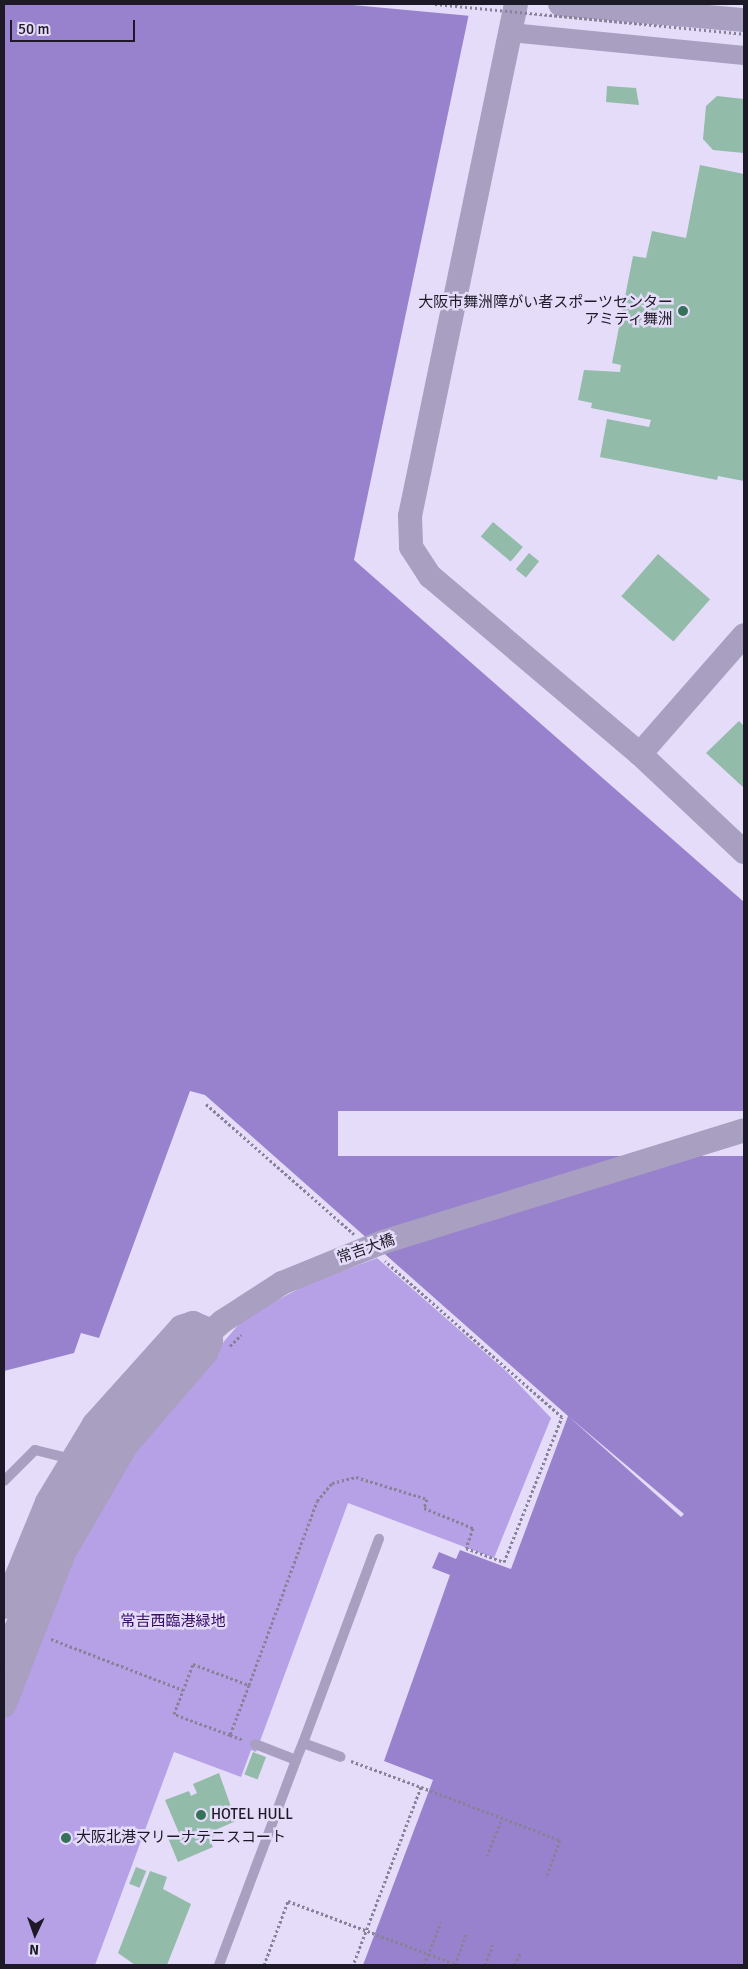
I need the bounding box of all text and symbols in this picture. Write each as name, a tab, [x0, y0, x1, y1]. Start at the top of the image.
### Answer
scale bar	[12, 10, 138, 42]
text: 50 m	[18, 20, 49, 38]
place label: 大阪市舞洲障がい者スポーツセンター アミティ舞洲	[418, 293, 673, 328]
marker: 大阪市舞洲障がい者スポーツセンター アミティ舞洲	[677, 305, 689, 317]
street label: 常吉大橋	[335, 1231, 397, 1267]
park label: 常吉西臨港緑地	[121, 1613, 225, 1631]
place label: HOTEL HULL	[211, 1806, 293, 1824]
marker: HOTEL HULL	[195, 1809, 207, 1821]
place label: 大阪北港マリーナテニスコート	[76, 1829, 286, 1847]
marker: 大阪北港マリーナテニスコート	[60, 1832, 72, 1844]
north arrow	[10, 1909, 60, 1959]
text: N	[29, 1941, 40, 1958]

